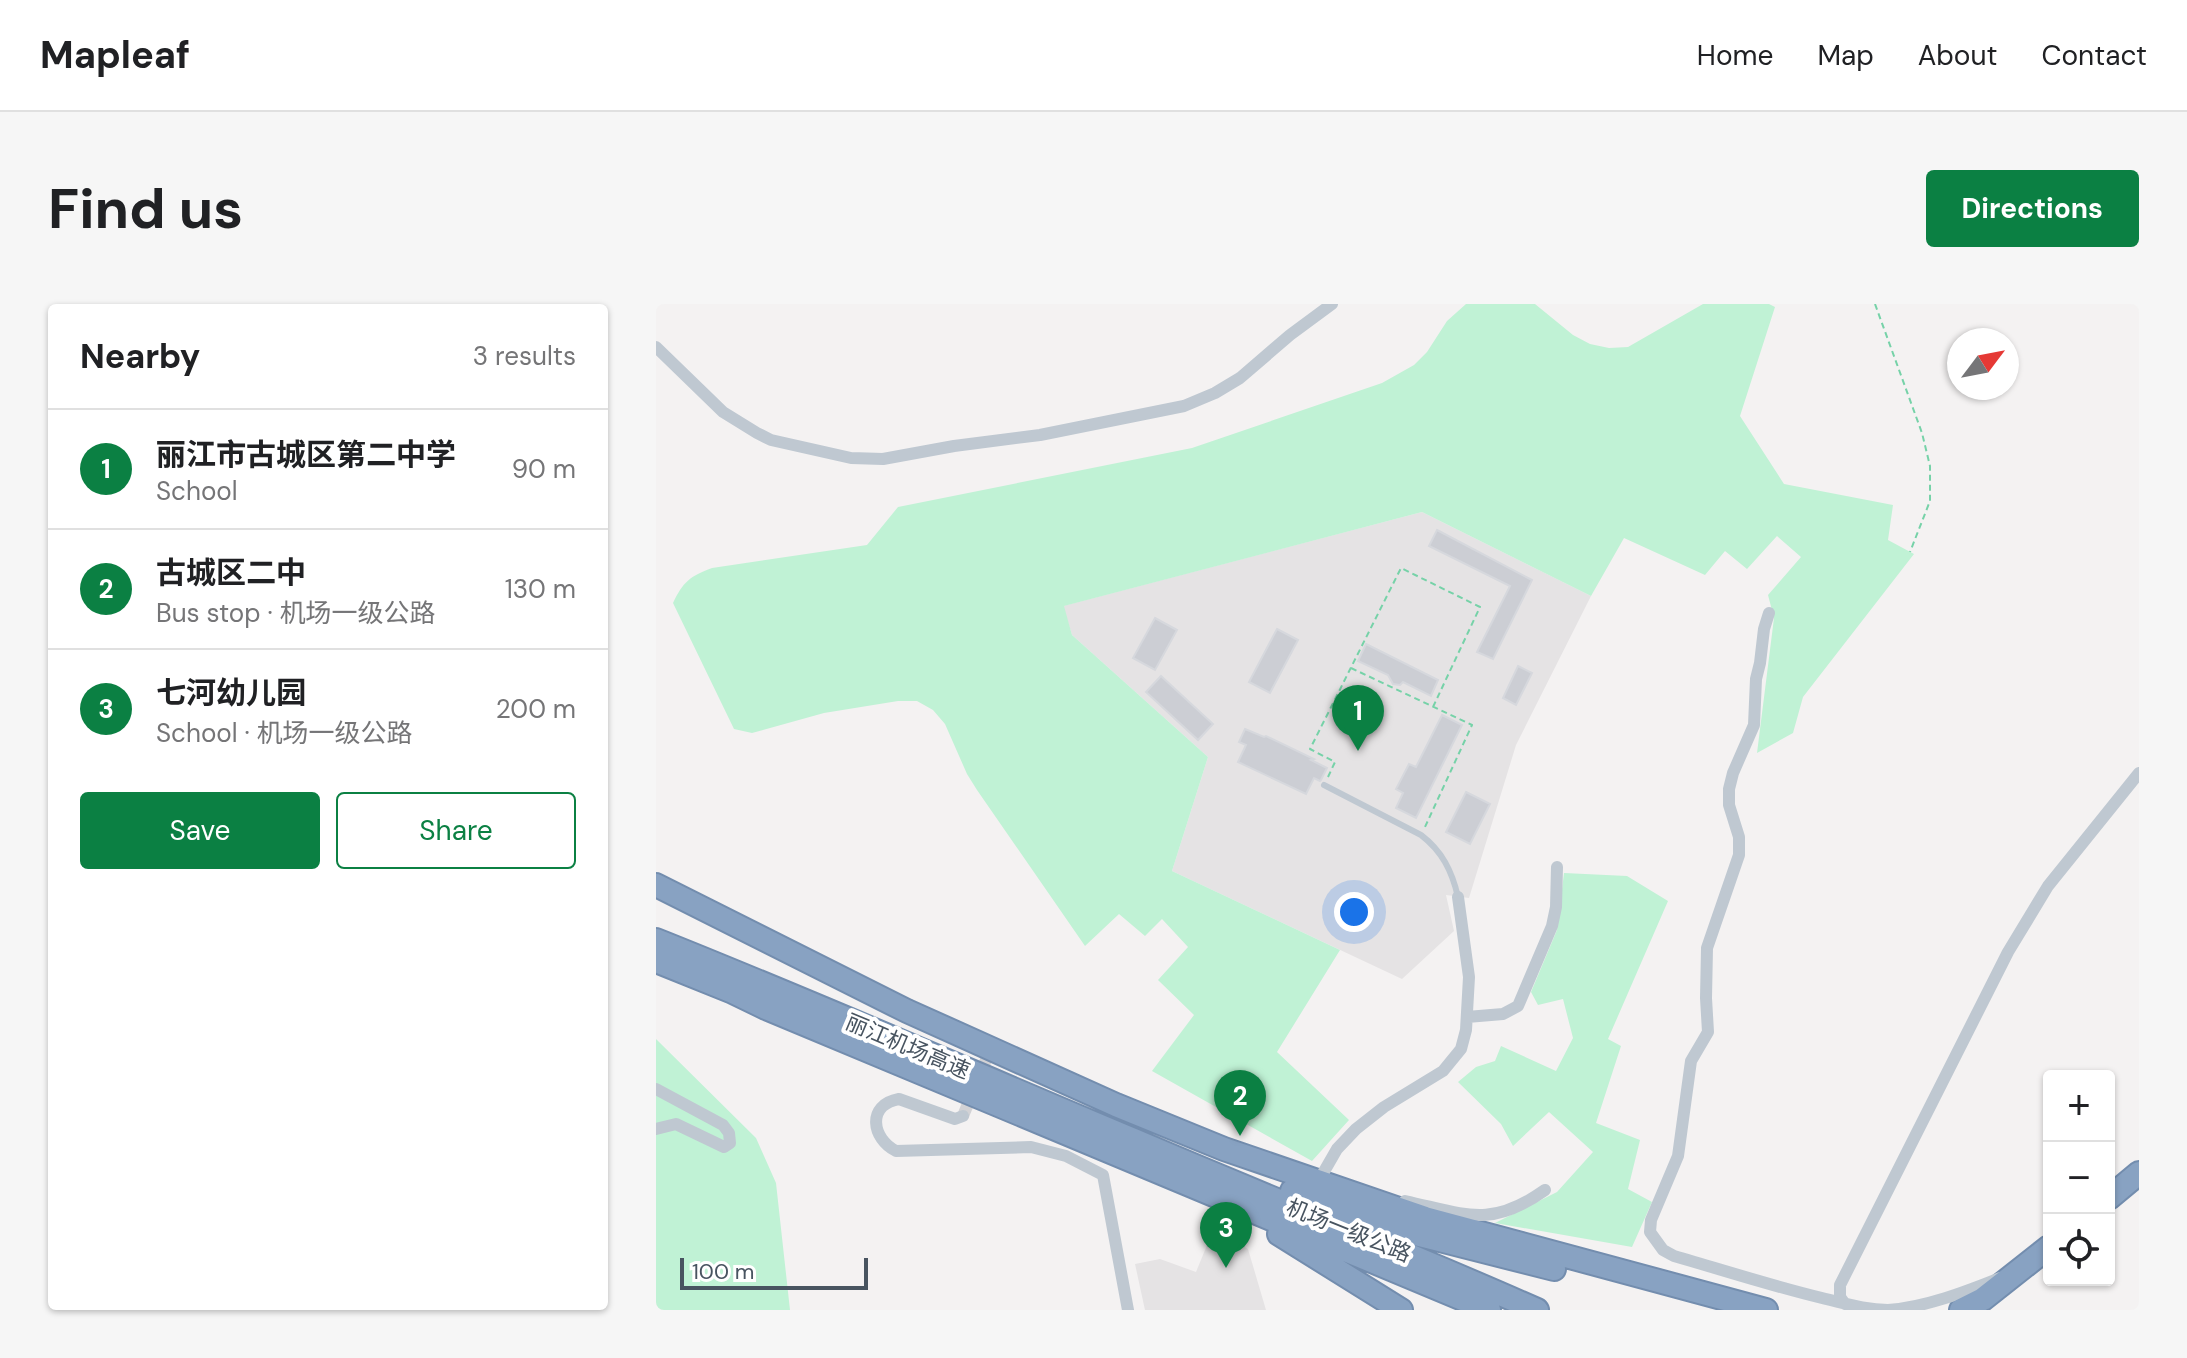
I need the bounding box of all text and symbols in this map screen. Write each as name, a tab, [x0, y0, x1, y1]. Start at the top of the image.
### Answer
text: Mapleaf	[40, 30, 190, 80]
text: Home	[1697, 37, 1773, 74]
text: Map	[1817, 37, 1874, 74]
text: About	[1918, 37, 1997, 74]
text: Contact	[2041, 37, 2147, 74]
button: Directions	[1926, 170, 2139, 247]
text: Find us	[48, 172, 243, 245]
north arrow	[1947, 328, 2019, 400]
text: Nearby	[80, 334, 200, 379]
text: 3 results	[473, 339, 576, 373]
text: 丽江市古城区第二中学	[156, 435, 456, 474]
text: 1	[101, 452, 111, 486]
text: 90 m	[512, 452, 576, 486]
text: School	[156, 474, 238, 508]
text: 古城区二中	[156, 553, 306, 592]
text: 2	[98, 572, 114, 606]
text: 130 m	[505, 572, 576, 606]
text: Bus stop · 机场一级公路	[156, 596, 436, 630]
text: 七河幼儿园	[156, 673, 306, 712]
pin: 1	[1332, 685, 1384, 751]
text: 3	[98, 692, 114, 726]
text: 200 m	[496, 692, 576, 726]
text: School · 机场一级公路	[156, 716, 413, 750]
button: Save	[80, 792, 320, 869]
button: Share	[336, 792, 576, 869]
your location	[1334, 892, 1374, 932]
street label: 丽江机场高速	[841, 1007, 974, 1086]
pin: 2	[1214, 1070, 1266, 1136]
map controls	[2043, 1070, 2115, 1286]
button: +	[2043, 1070, 2115, 1142]
button: −	[2043, 1142, 2115, 1214]
street label: 机场一级公路	[1282, 1192, 1415, 1269]
pin: 3	[1200, 1202, 1252, 1268]
button: locate	[2043, 1214, 2115, 1286]
scale bar	[680, 1254, 868, 1290]
text: 100 m	[692, 1257, 754, 1286]

